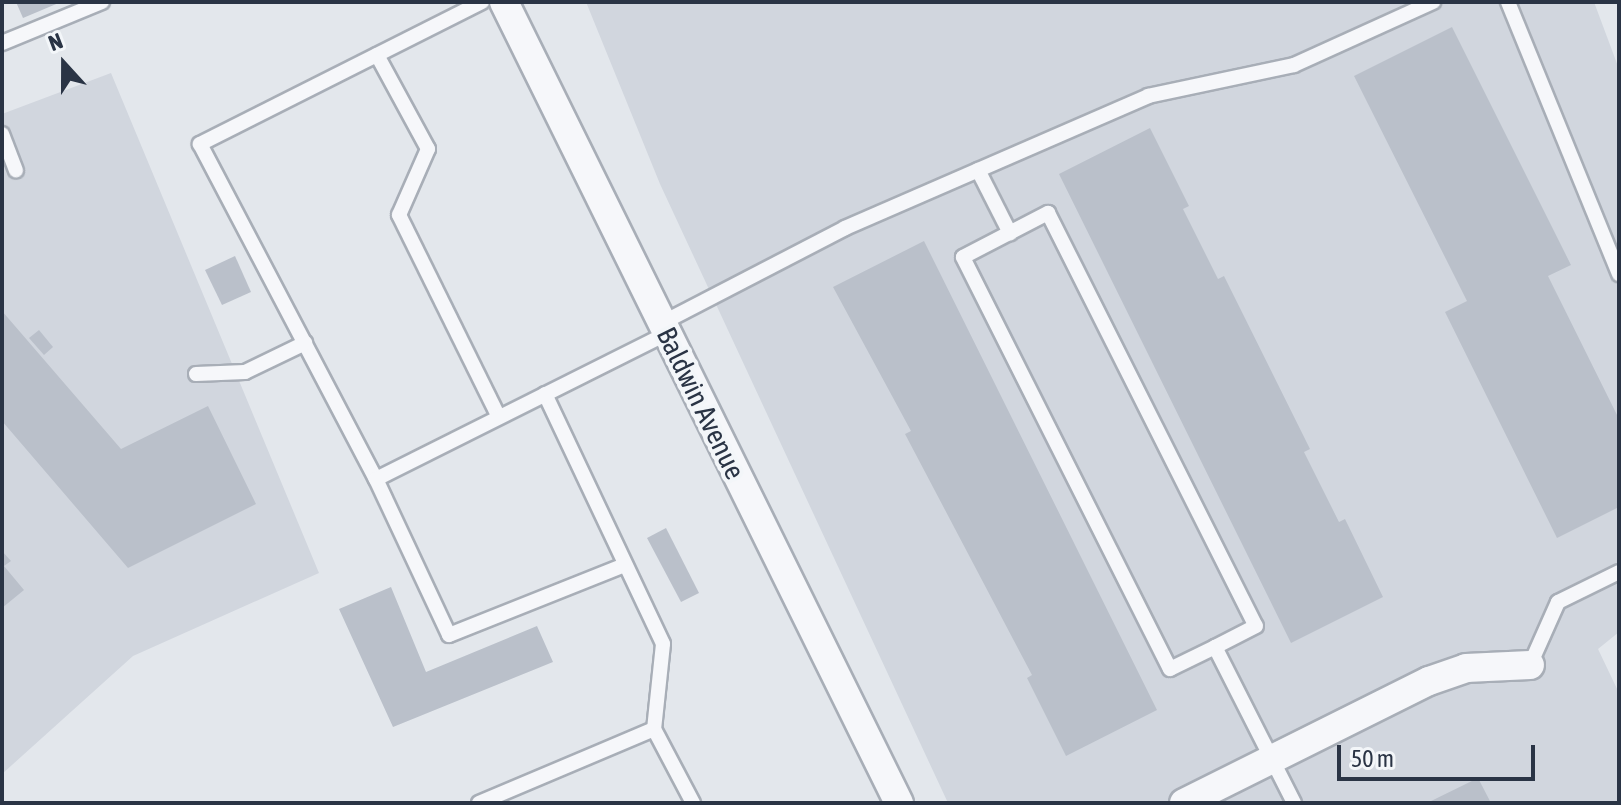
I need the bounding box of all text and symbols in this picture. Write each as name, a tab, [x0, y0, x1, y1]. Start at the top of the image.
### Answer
north arrow	[24, 24, 104, 104]
text: N	[45, 27, 66, 56]
street label: Baldwin Avenue	[650, 322, 752, 484]
scale bar	[1341, 729, 1539, 779]
text: 50 m	[1351, 745, 1394, 772]

